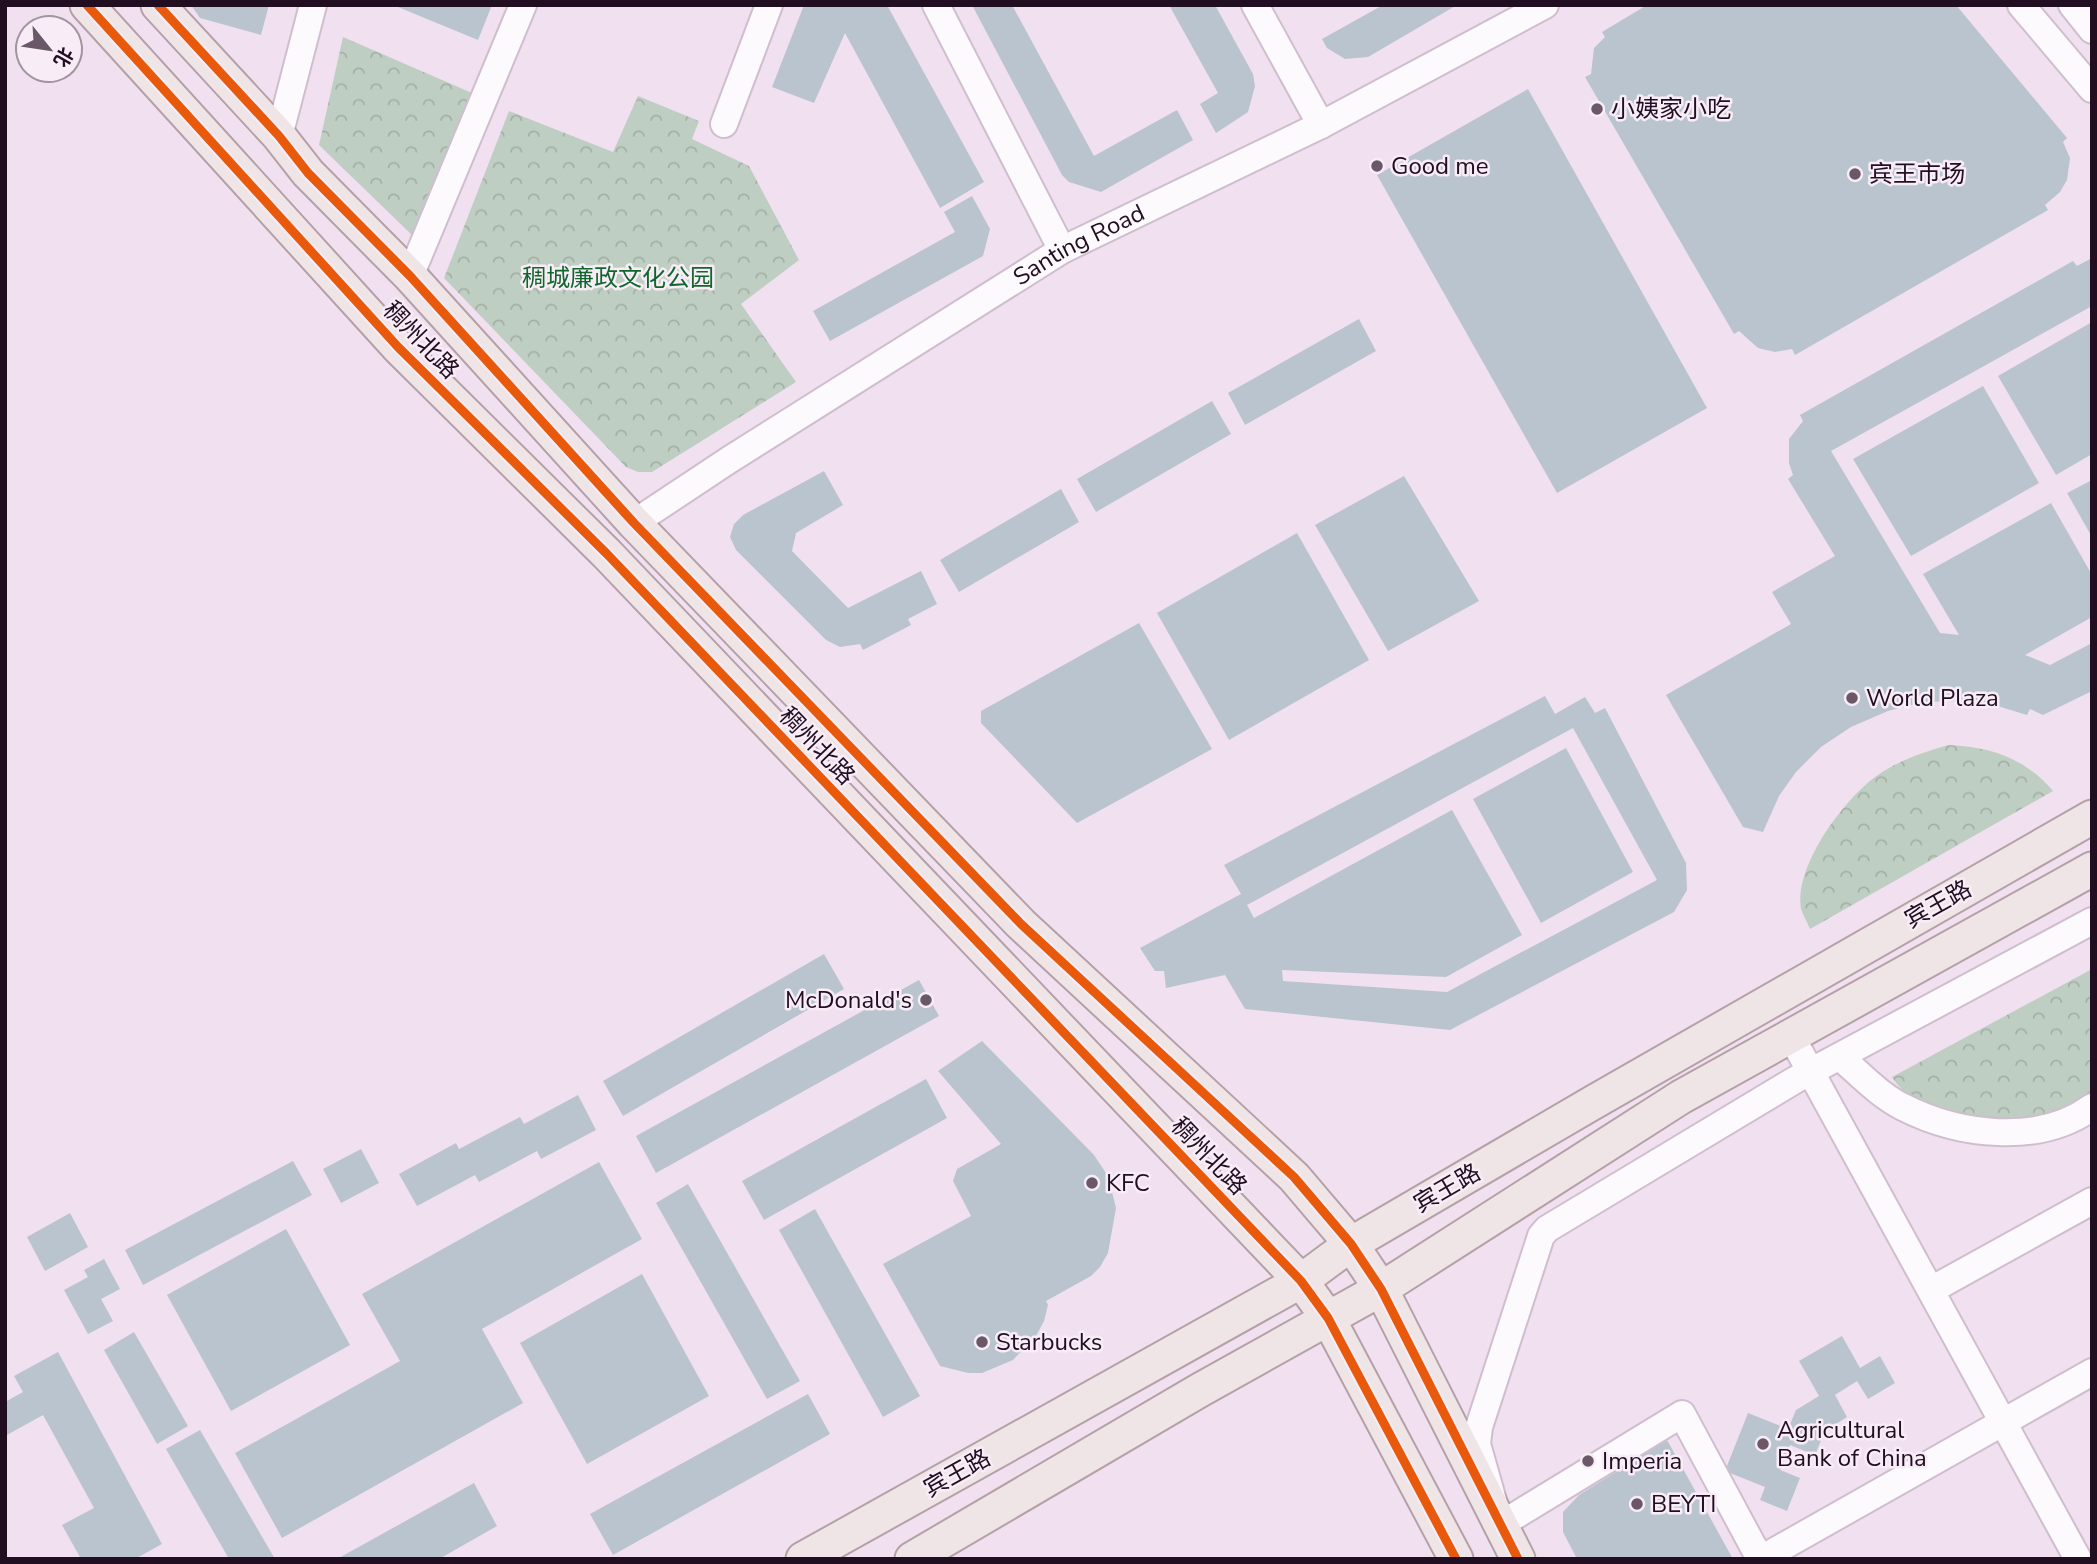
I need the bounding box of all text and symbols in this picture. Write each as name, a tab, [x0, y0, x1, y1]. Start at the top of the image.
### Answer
north arrow	[14, 14, 84, 84]
text: 北	[47, 42, 79, 72]
place label: 小姨家小吃	[1611, 93, 1731, 125]
marker: 小姨家小吃	[1589, 101, 1605, 117]
place label: Good me	[1391, 150, 1489, 182]
marker: Good me	[1369, 158, 1385, 174]
place label: 宾王市场	[1869, 158, 1965, 190]
marker: 宾王市场	[1847, 166, 1863, 182]
street label: Santing Road	[1007, 197, 1150, 293]
park label: 稠城廉政文化公园	[522, 262, 714, 294]
street label: 稠州北路	[376, 294, 466, 386]
place label: World Plaza	[1866, 682, 1999, 714]
marker: World Plaza	[1844, 690, 1860, 706]
street label: 稠州北路	[772, 700, 862, 792]
street label: 宾王路	[1899, 873, 1977, 935]
place label: McDonald's	[785, 984, 912, 1016]
marker: McDonald's	[918, 992, 934, 1008]
street label: 稠州北路	[1164, 1110, 1254, 1202]
street label: 宾王路	[1408, 1156, 1486, 1220]
place label: KFC	[1106, 1167, 1150, 1199]
marker: KFC	[1084, 1175, 1100, 1191]
place label: Starbucks	[996, 1326, 1102, 1358]
marker: Starbucks	[974, 1334, 990, 1350]
place label: Agricultural Bank of China	[1777, 1414, 1927, 1474]
marker: Agricultural Bank of China	[1755, 1436, 1771, 1452]
street label: 宾王路	[918, 1442, 996, 1504]
place label: Imperia	[1602, 1445, 1682, 1477]
marker: Imperia	[1580, 1453, 1596, 1469]
place label: BEYTI	[1651, 1488, 1716, 1520]
marker: BEYTI	[1629, 1496, 1645, 1512]

